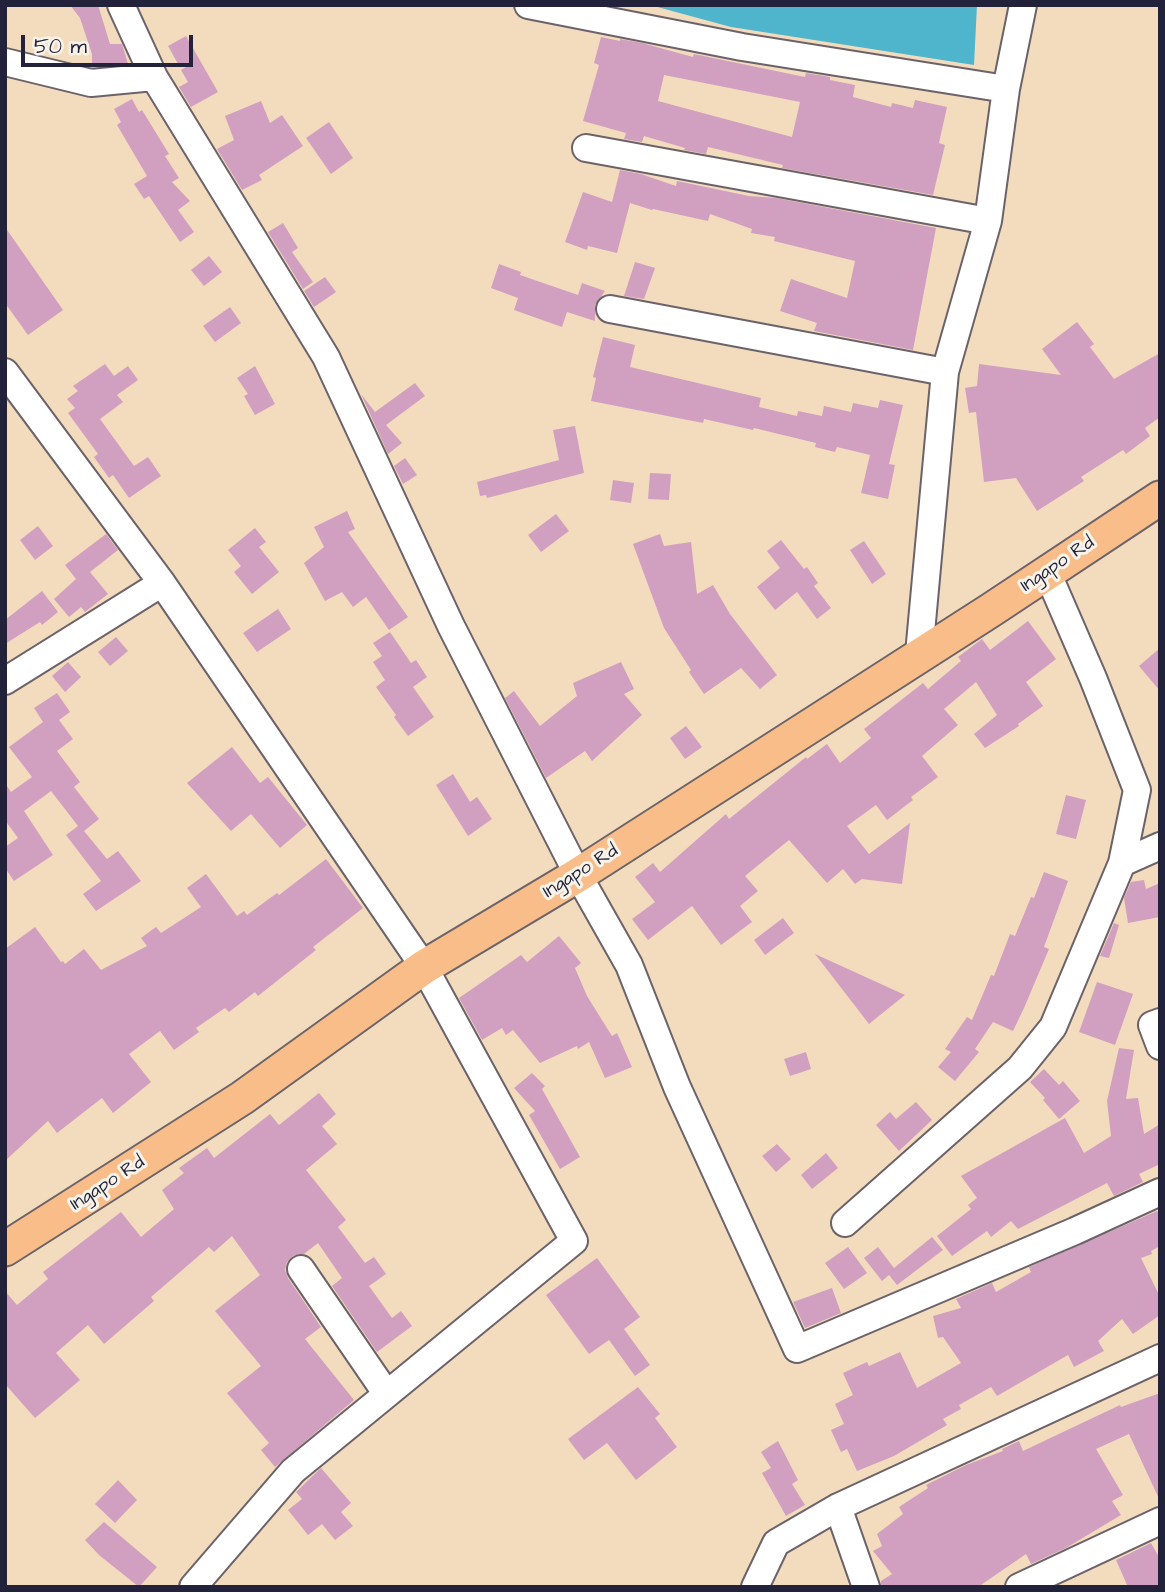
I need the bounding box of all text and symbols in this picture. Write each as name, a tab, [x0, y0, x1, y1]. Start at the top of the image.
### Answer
scale bar	[24, 21, 196, 65]
text: 50 m	[34, 32, 87, 61]
street label: Ingapo Rd	[1017, 532, 1099, 598]
street label: Ingapo Rd	[539, 840, 623, 904]
street label: Ingapo Rd	[67, 1152, 149, 1216]

